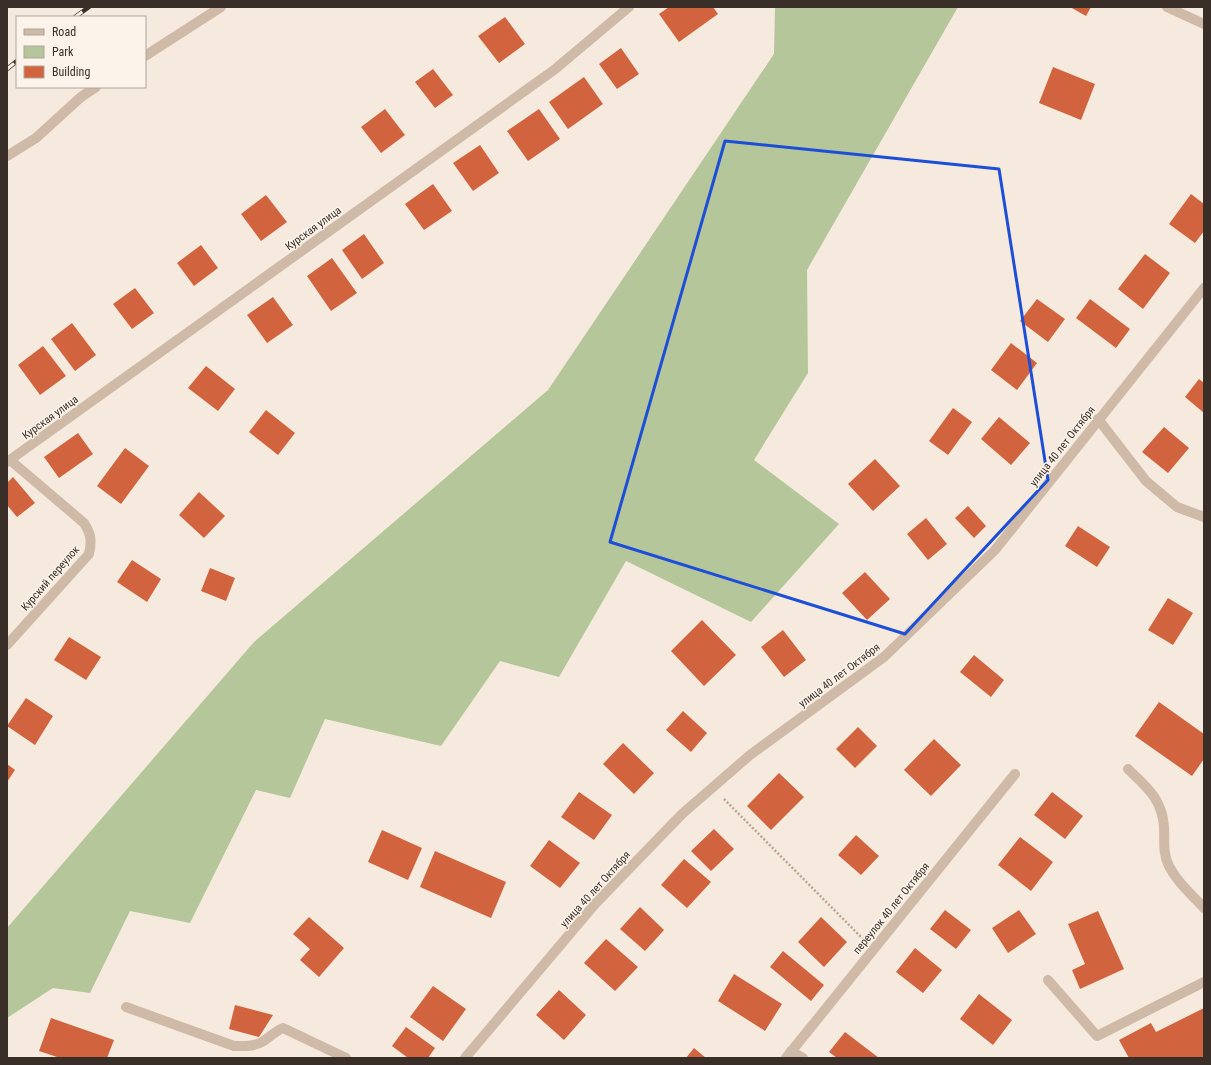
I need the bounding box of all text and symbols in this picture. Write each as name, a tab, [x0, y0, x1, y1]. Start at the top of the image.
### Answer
legend	[16, 16, 146, 88]
text: Road	[52, 25, 76, 39]
text: Park	[52, 45, 74, 59]
text: Building	[52, 65, 90, 79]
street label: Курская улица	[283, 204, 344, 253]
street label: Курская улица	[20, 393, 81, 442]
street label: улица 40 лет Октября	[1027, 404, 1098, 489]
street label: Курский переулок	[19, 543, 83, 614]
street label: улица 40 лет Октября	[796, 641, 882, 710]
street label: улица 40 лет Октября	[558, 848, 633, 930]
street label: переулок 40 лет Октября	[851, 860, 932, 957]

